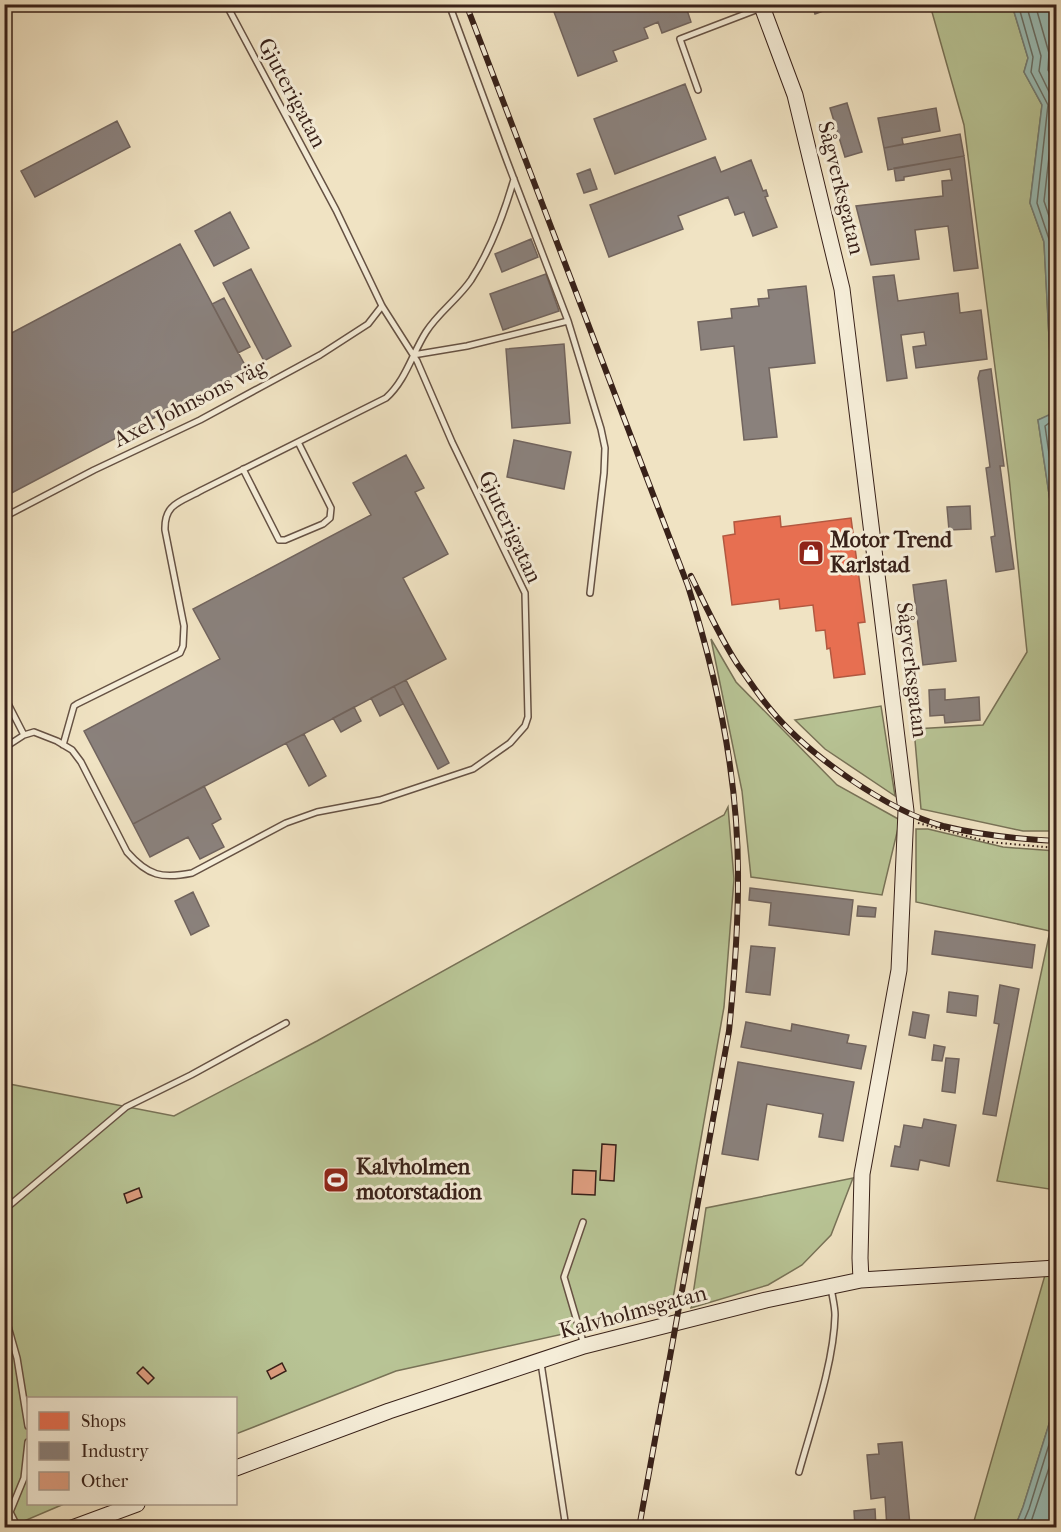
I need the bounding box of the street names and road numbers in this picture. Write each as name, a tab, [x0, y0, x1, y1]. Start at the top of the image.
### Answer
street label: Gjuterigatan	[252, 34, 332, 153]
street label: Sågverksgatan	[812, 119, 870, 257]
street label: Axel Johnsons väg	[108, 353, 271, 453]
street label: Gjuterigatan	[473, 467, 547, 587]
street label: Sågverksgatan	[891, 601, 933, 739]
street label: Kalvholmsgatan	[556, 1280, 710, 1344]

